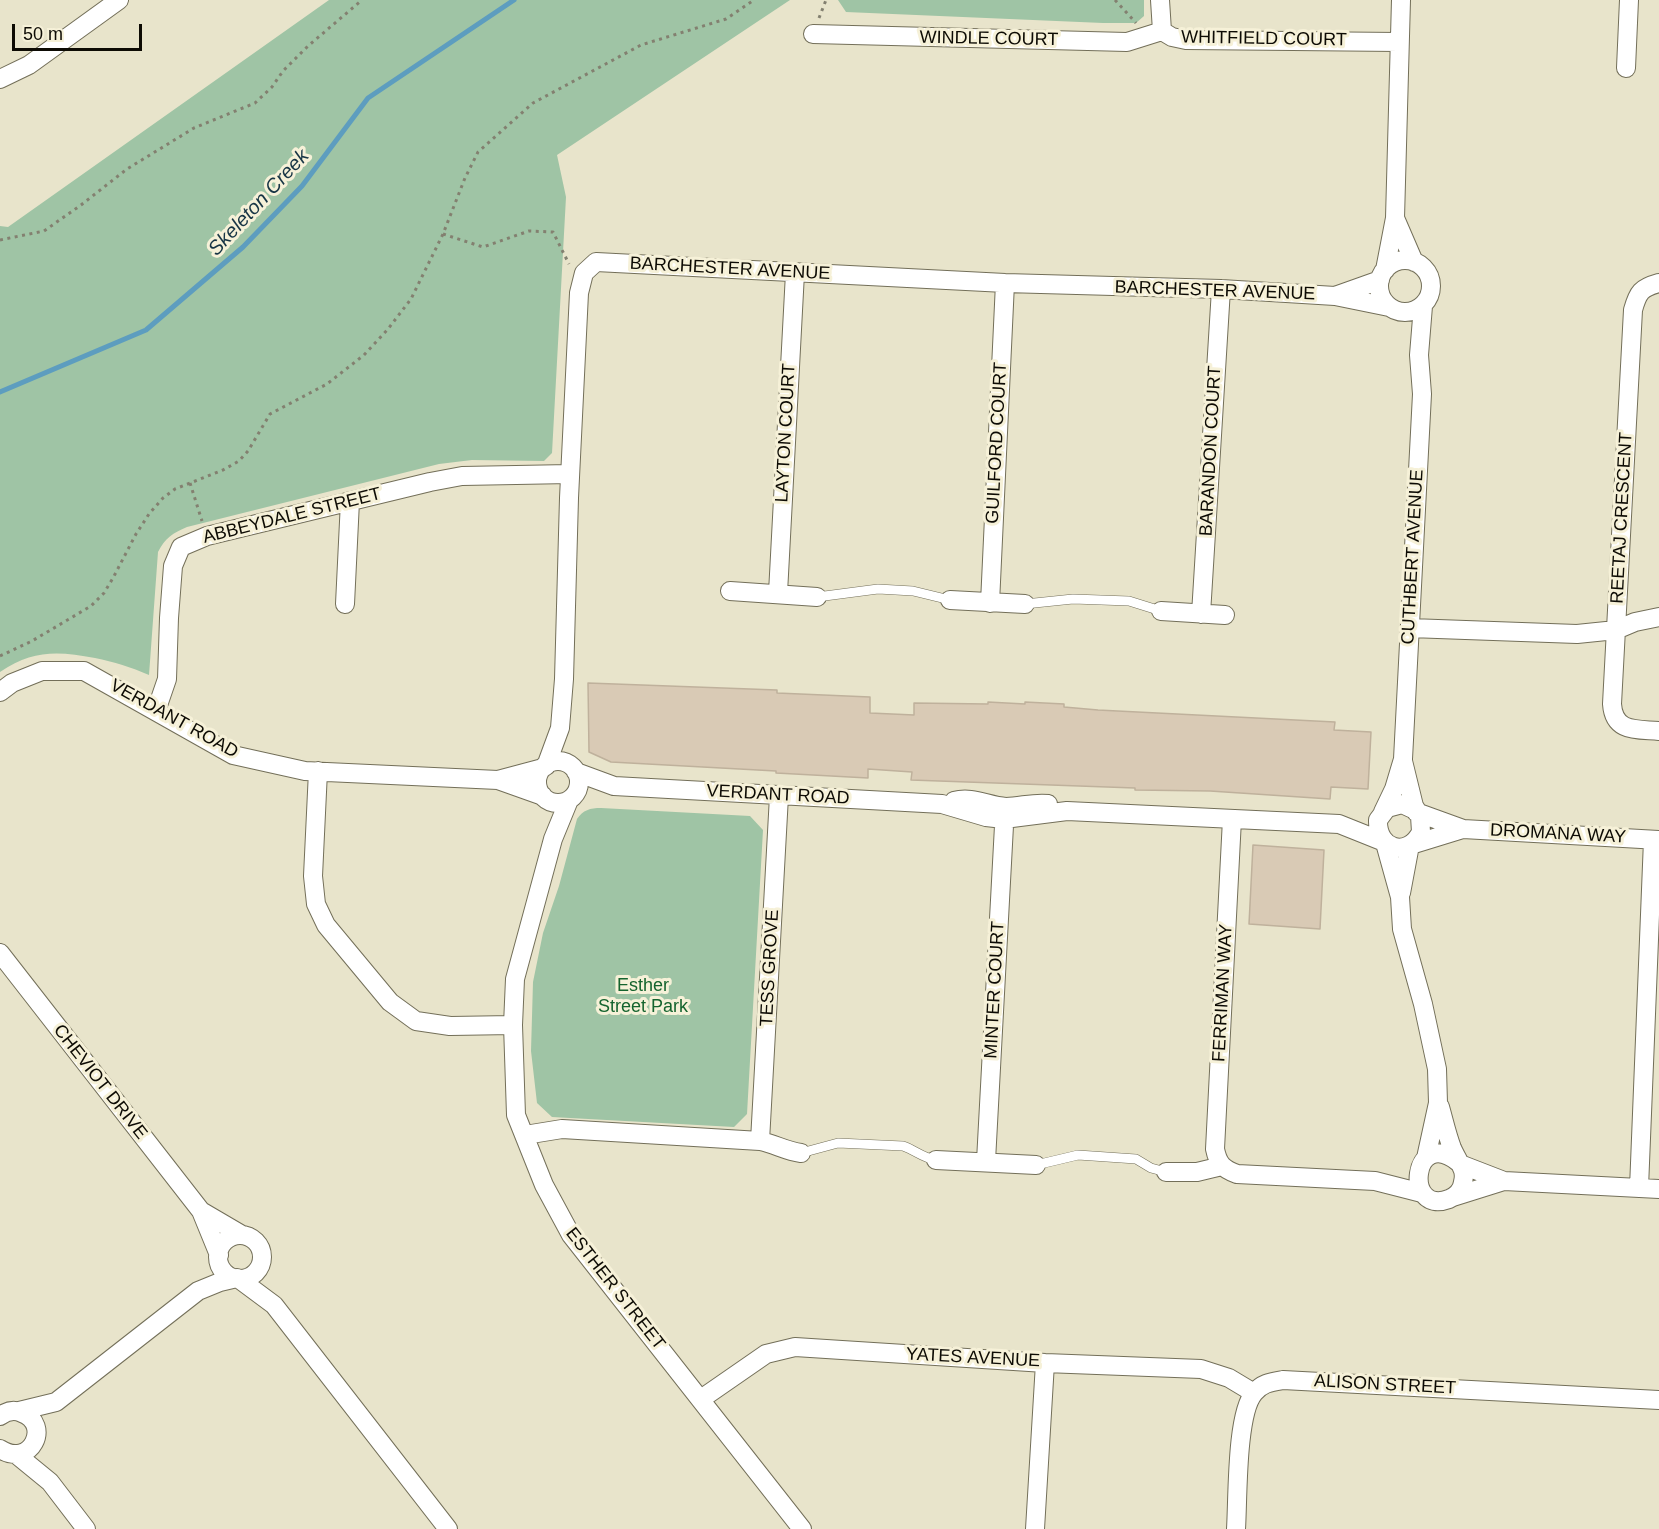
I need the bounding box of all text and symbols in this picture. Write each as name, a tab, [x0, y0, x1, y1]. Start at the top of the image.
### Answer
scale bar	[15, 12, 146, 50]
text: 50 m	[23, 24, 63, 44]
street label: WINDLE COURT	[919, 27, 1059, 51]
street label: WHITFIELD COURT	[1181, 27, 1347, 51]
water label: Skeleton Creek	[204, 145, 314, 261]
street label: BARCHESTER AVENUE	[629, 253, 831, 285]
street label: BARCHESTER AVENUE	[1114, 277, 1316, 305]
street label: GUILFORD COURT	[982, 362, 1012, 524]
street label: LAYTON COURT	[772, 363, 800, 503]
street label: BARANDON COURT	[1196, 365, 1226, 537]
street label: REETAJ CRESCENT	[1607, 432, 1637, 604]
street label: CUTHBERT AVENUE	[1398, 469, 1428, 645]
street label: ABBEYDALE STREET	[201, 483, 383, 549]
street label: VERDANT ROAD	[106, 675, 242, 763]
street label: VERDANT ROAD	[706, 780, 850, 810]
street label: DROMANA WAY	[1490, 820, 1626, 848]
street label: TESS GROVE	[756, 909, 784, 1027]
street label: MINTER COURT	[981, 921, 1009, 1059]
street label: FERRIMAN WAY	[1209, 924, 1237, 1062]
park label: Esther Street Park	[598, 975, 688, 1018]
street label: CHEVIOT DRIVE	[48, 1020, 152, 1144]
street label: ESTHER STREET	[561, 1224, 669, 1354]
street label: YATES AVENUE	[906, 1344, 1040, 1372]
street label: ALISON STREET	[1314, 1370, 1456, 1400]

